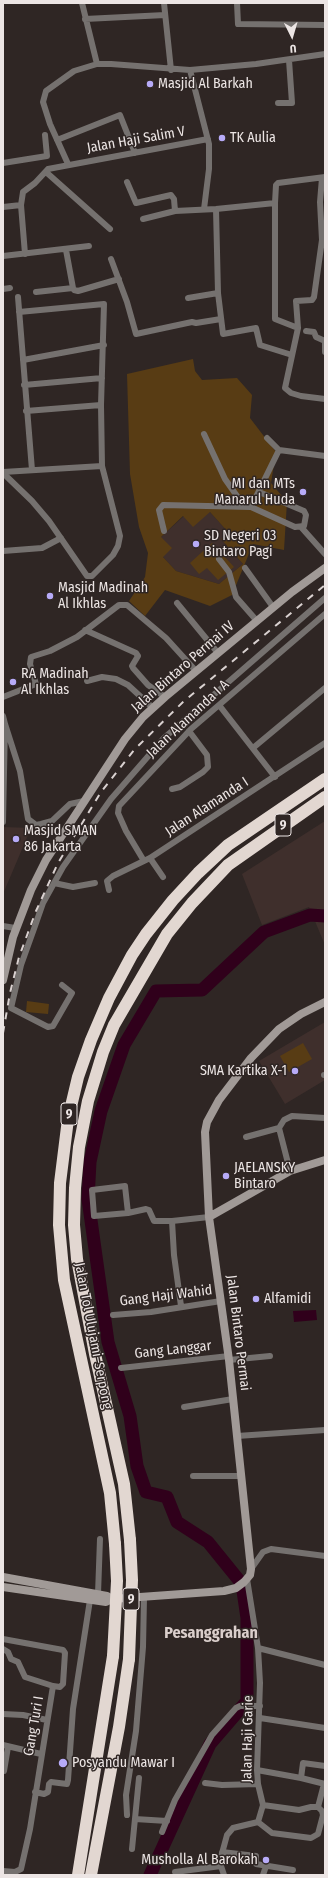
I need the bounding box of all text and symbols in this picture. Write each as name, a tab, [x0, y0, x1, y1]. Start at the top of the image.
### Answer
north arrow	[272, 16, 312, 56]
text: U	[289, 42, 297, 55]
place label: Masjid Al Barkah	[158, 76, 253, 92]
marker: Masjid Al Barkah	[145, 79, 155, 89]
street label: Jalan Haji Salim V	[86, 123, 186, 157]
place label: TK Aulia	[230, 130, 276, 146]
marker: TK Aulia	[217, 133, 227, 143]
place label: MI dan MTs Manarul Huda	[215, 476, 295, 508]
marker: MI dan MTs Manarul Huda	[298, 487, 308, 497]
place label: SD Negeri 03 Bintaro Pagi	[204, 528, 276, 560]
marker: SD Negeri 03 Bintaro Pagi	[191, 539, 201, 549]
place label: Masjid Madinah Al Ikhlas	[58, 580, 148, 612]
marker: Masjid Madinah Al Ikhlas	[45, 591, 55, 601]
street label: Jalan Bintaro Permai IV	[128, 618, 238, 716]
place label: RA Madinah Al Ikhlas	[21, 666, 89, 698]
marker: RA Madinah Al Ikhlas	[8, 677, 18, 687]
street label: Jalan Alamanda I A	[143, 677, 233, 761]
street label: Jalan Alamanda I	[162, 774, 252, 840]
road number: 9	[275, 814, 291, 836]
place label: Masjid SMAN 86 Jakarta	[24, 823, 97, 856]
marker: Masjid SMAN 86 Jakarta	[11, 834, 21, 844]
place label: SMA Kartika X-1	[200, 1063, 287, 1079]
marker: SMA Kartika X-1	[290, 1066, 300, 1076]
road number: 9	[61, 1103, 77, 1125]
place label: JAELANSKY Bintaro	[234, 1160, 295, 1192]
marker: JAELANSKY Bintaro	[221, 1171, 231, 1181]
street label: Jalan Tol Ulujami–Serpong	[71, 1261, 115, 1411]
street label: Jalan Bintaro Permai	[223, 1274, 253, 1392]
street label: Gang Haji Wahid	[119, 1282, 213, 1310]
place label: Alfamidi	[264, 1291, 311, 1307]
marker: Alfamidi	[251, 1294, 261, 1304]
street label: Gang Langgar	[134, 1338, 212, 1362]
road number: 9	[123, 1588, 139, 1610]
district label: Pesanggrahan	[164, 1624, 258, 1644]
street label: Gang Turi I	[20, 1695, 48, 1757]
street label: Jalan Haji Garie	[239, 1695, 257, 1783]
place label: Posyandu Mawar I	[72, 1755, 175, 1771]
marker: Posyandu Mawar I	[57, 1757, 69, 1769]
place label: Musholla Al Barokah	[141, 1852, 258, 1868]
marker: Musholla Al Barokah	[261, 1855, 271, 1865]

